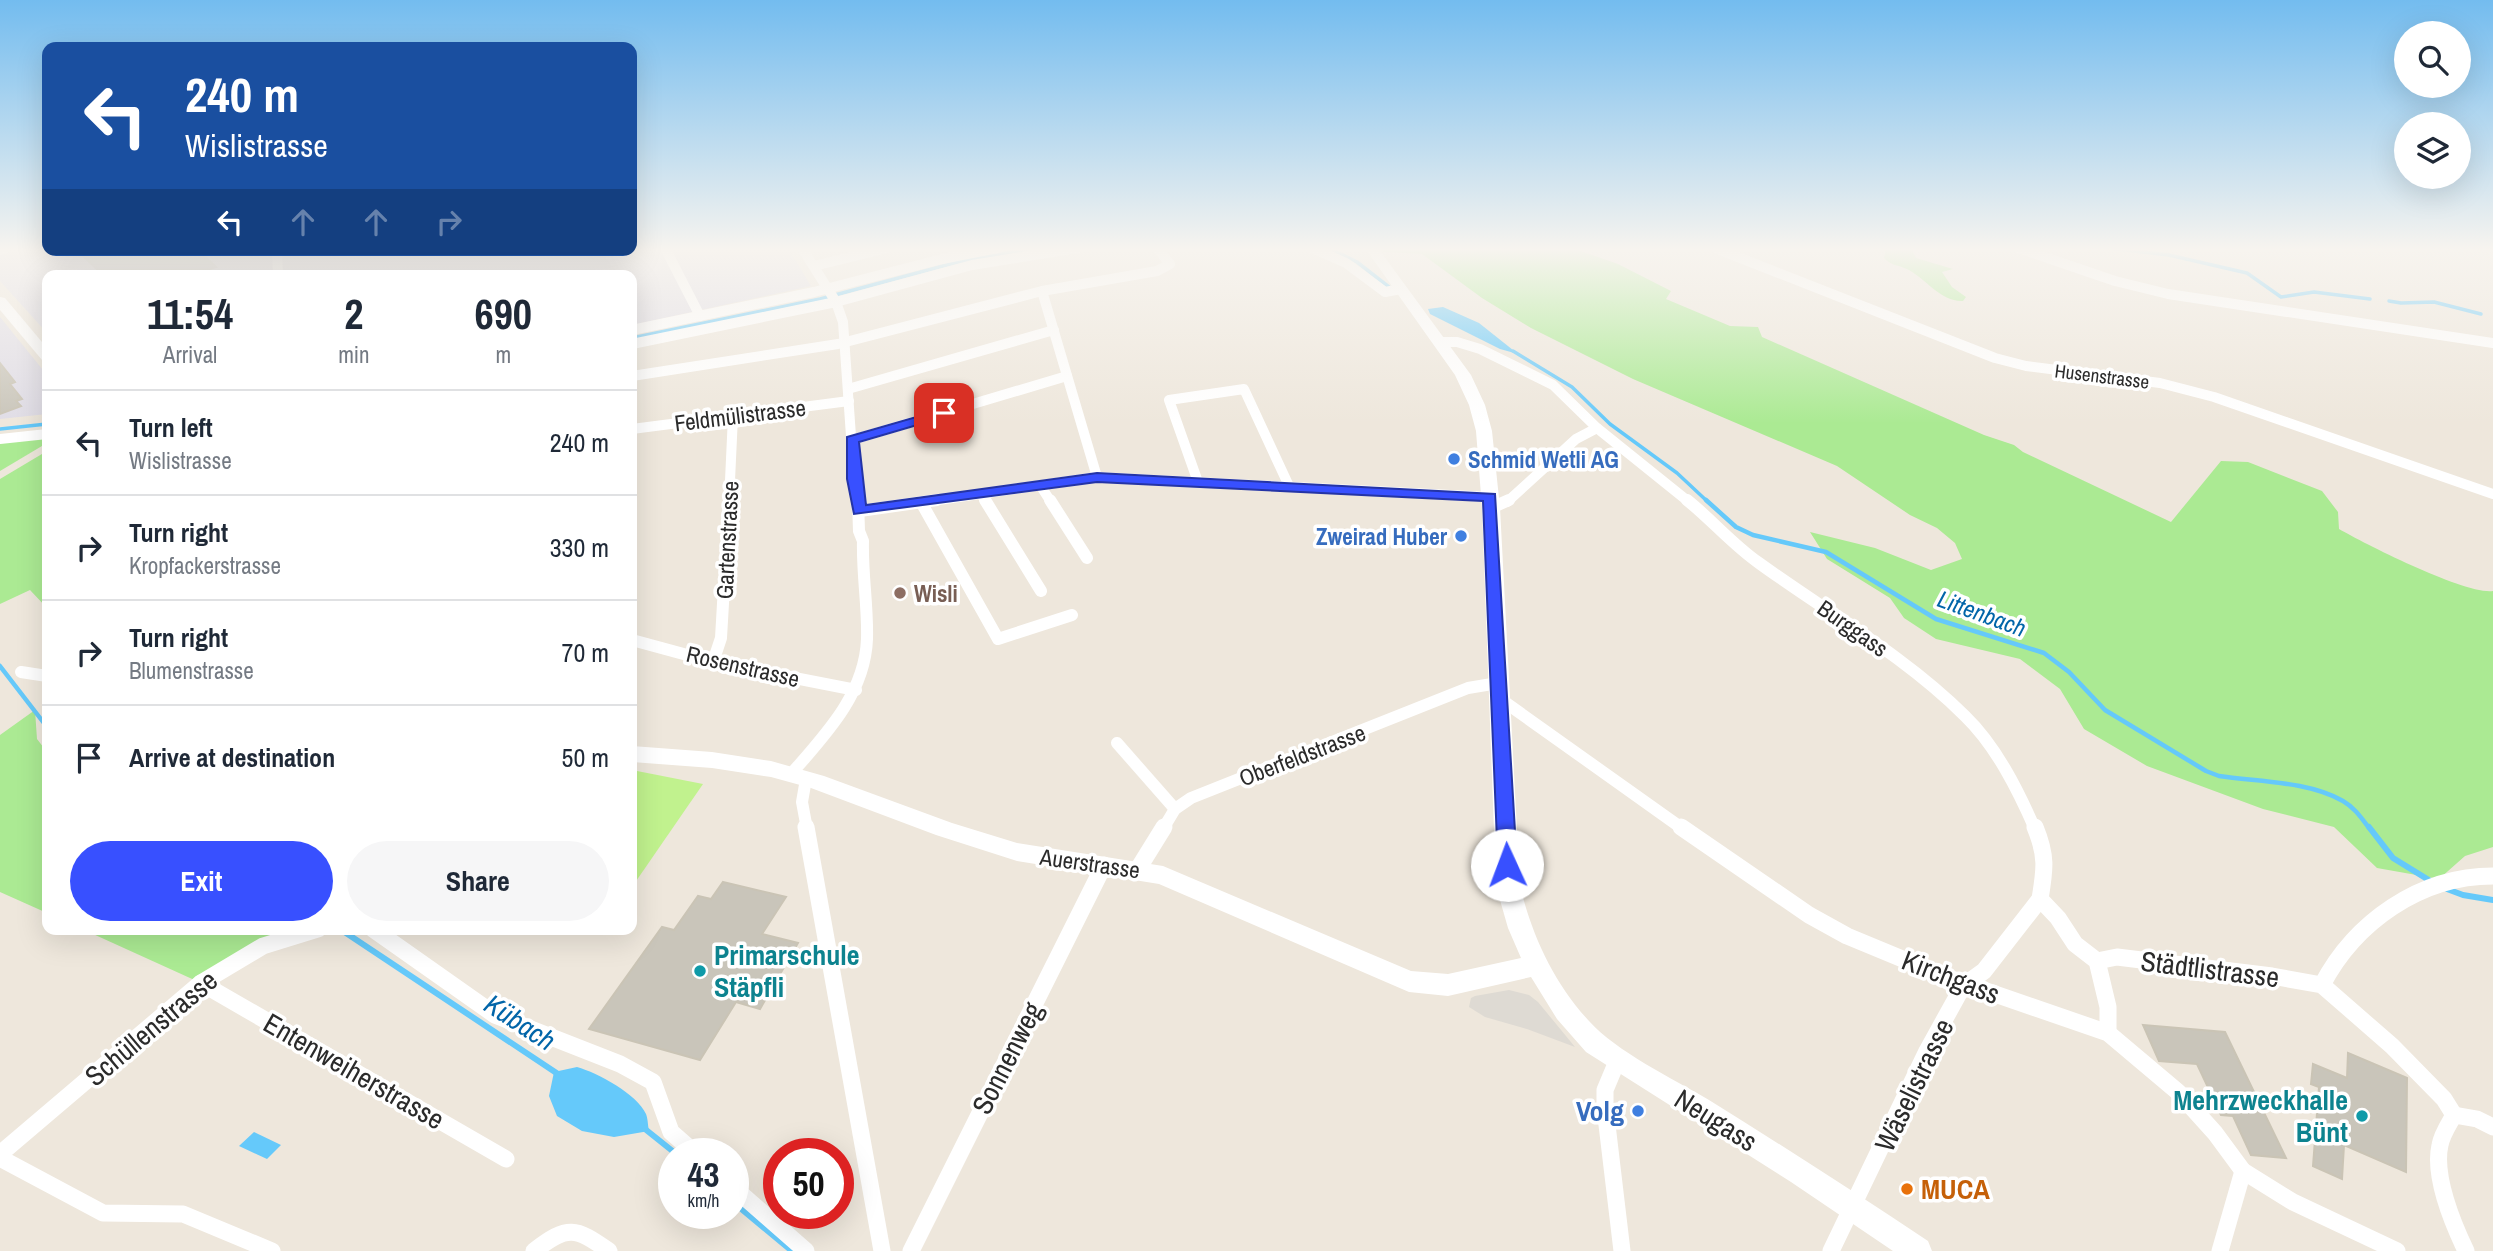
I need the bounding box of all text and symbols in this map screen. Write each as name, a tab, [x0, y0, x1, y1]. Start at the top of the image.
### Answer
map controls	[2394, 21, 2471, 189]
button: search	[2394, 21, 2471, 98]
text: 240 m	[185, 61, 299, 127]
icon: left	[70, 70, 161, 161]
button: layers	[2394, 112, 2471, 189]
text: Wislistrasse	[185, 124, 328, 167]
icon: left	[211, 203, 249, 241]
icon: ahead	[284, 203, 322, 241]
icon: ahead	[357, 203, 395, 241]
icon: right	[430, 203, 468, 241]
text: 11:54	[147, 286, 233, 342]
text: 2	[344, 286, 363, 342]
text: 690	[475, 286, 532, 342]
text: Arrival	[163, 339, 217, 370]
text: min	[338, 339, 370, 370]
text: m	[495, 339, 511, 370]
street label: Husenstrasse	[2053, 357, 2151, 395]
pin	[914, 383, 974, 443]
street label: Feldmülistrasse	[673, 392, 807, 438]
icon: arrive	[925, 394, 963, 432]
text: Turn left	[129, 410, 213, 445]
icon: left	[70, 424, 108, 462]
text: 240 m	[550, 425, 609, 460]
place label: Schmid Wetli AG	[1468, 444, 1619, 475]
text: Wislistrasse	[129, 445, 232, 476]
marker: Schmid Wetli AG	[1446, 451, 1462, 467]
street label: Gartenstrasse	[708, 480, 746, 600]
text: Turn right	[129, 515, 228, 550]
place label: Zweirad Huber	[1316, 521, 1448, 552]
marker: Zweirad Huber	[1453, 528, 1469, 544]
icon: right	[70, 529, 108, 567]
text: 330 m	[550, 530, 609, 565]
text: Kropfackerstrasse	[129, 550, 281, 581]
place label: Wisli	[914, 578, 958, 609]
water label: Littenbach	[1933, 582, 2031, 644]
marker: Wisli	[892, 585, 908, 601]
street label: Burggass	[1811, 592, 1895, 664]
text: Turn right	[129, 620, 228, 655]
icon: right	[70, 634, 108, 672]
text: 70 m	[562, 635, 609, 670]
street label: Rosenstrasse	[683, 638, 803, 694]
text: Blumenstrasse	[129, 655, 254, 686]
street label: Oberfeldstrasse	[1234, 717, 1370, 793]
icon: arrive	[70, 739, 108, 777]
text: Arrive at destination	[129, 740, 335, 775]
text: 50 m	[562, 740, 609, 775]
position arrow	[1470, 828, 1544, 902]
button: Exit	[70, 841, 333, 921]
button: Share	[347, 841, 609, 921]
street label: Auerstrasse	[1037, 841, 1142, 885]
place label: Primarschule Stäpfli	[714, 936, 860, 1006]
street label: Kirchgass	[1897, 941, 2005, 1013]
street label: Städtlistrasse	[2139, 942, 2281, 996]
street label: Schüllenstrasse	[77, 961, 225, 1095]
marker: Primarschule Stäpfli	[692, 963, 708, 979]
water label: Kübach	[477, 985, 563, 1059]
street label: Sonnenweg	[963, 995, 1052, 1121]
street label: Entenweiherstrasse	[257, 1004, 451, 1138]
street label: Wäselistrasse	[1866, 1012, 1962, 1158]
street label: Neugass	[1668, 1080, 1764, 1160]
place label: Mehrzweckhalle Bünt	[2173, 1081, 2348, 1151]
place label: Volg	[1576, 1092, 1624, 1130]
marker: Volg	[1630, 1103, 1646, 1119]
marker: Mehrzweckhalle Bünt	[2354, 1108, 2370, 1124]
speed limit sign: 50	[763, 1138, 854, 1229]
text: 43	[688, 1151, 719, 1198]
place label: MUCA	[1921, 1170, 1990, 1208]
marker: MUCA	[1899, 1181, 1915, 1197]
text: km/h	[688, 1188, 720, 1213]

